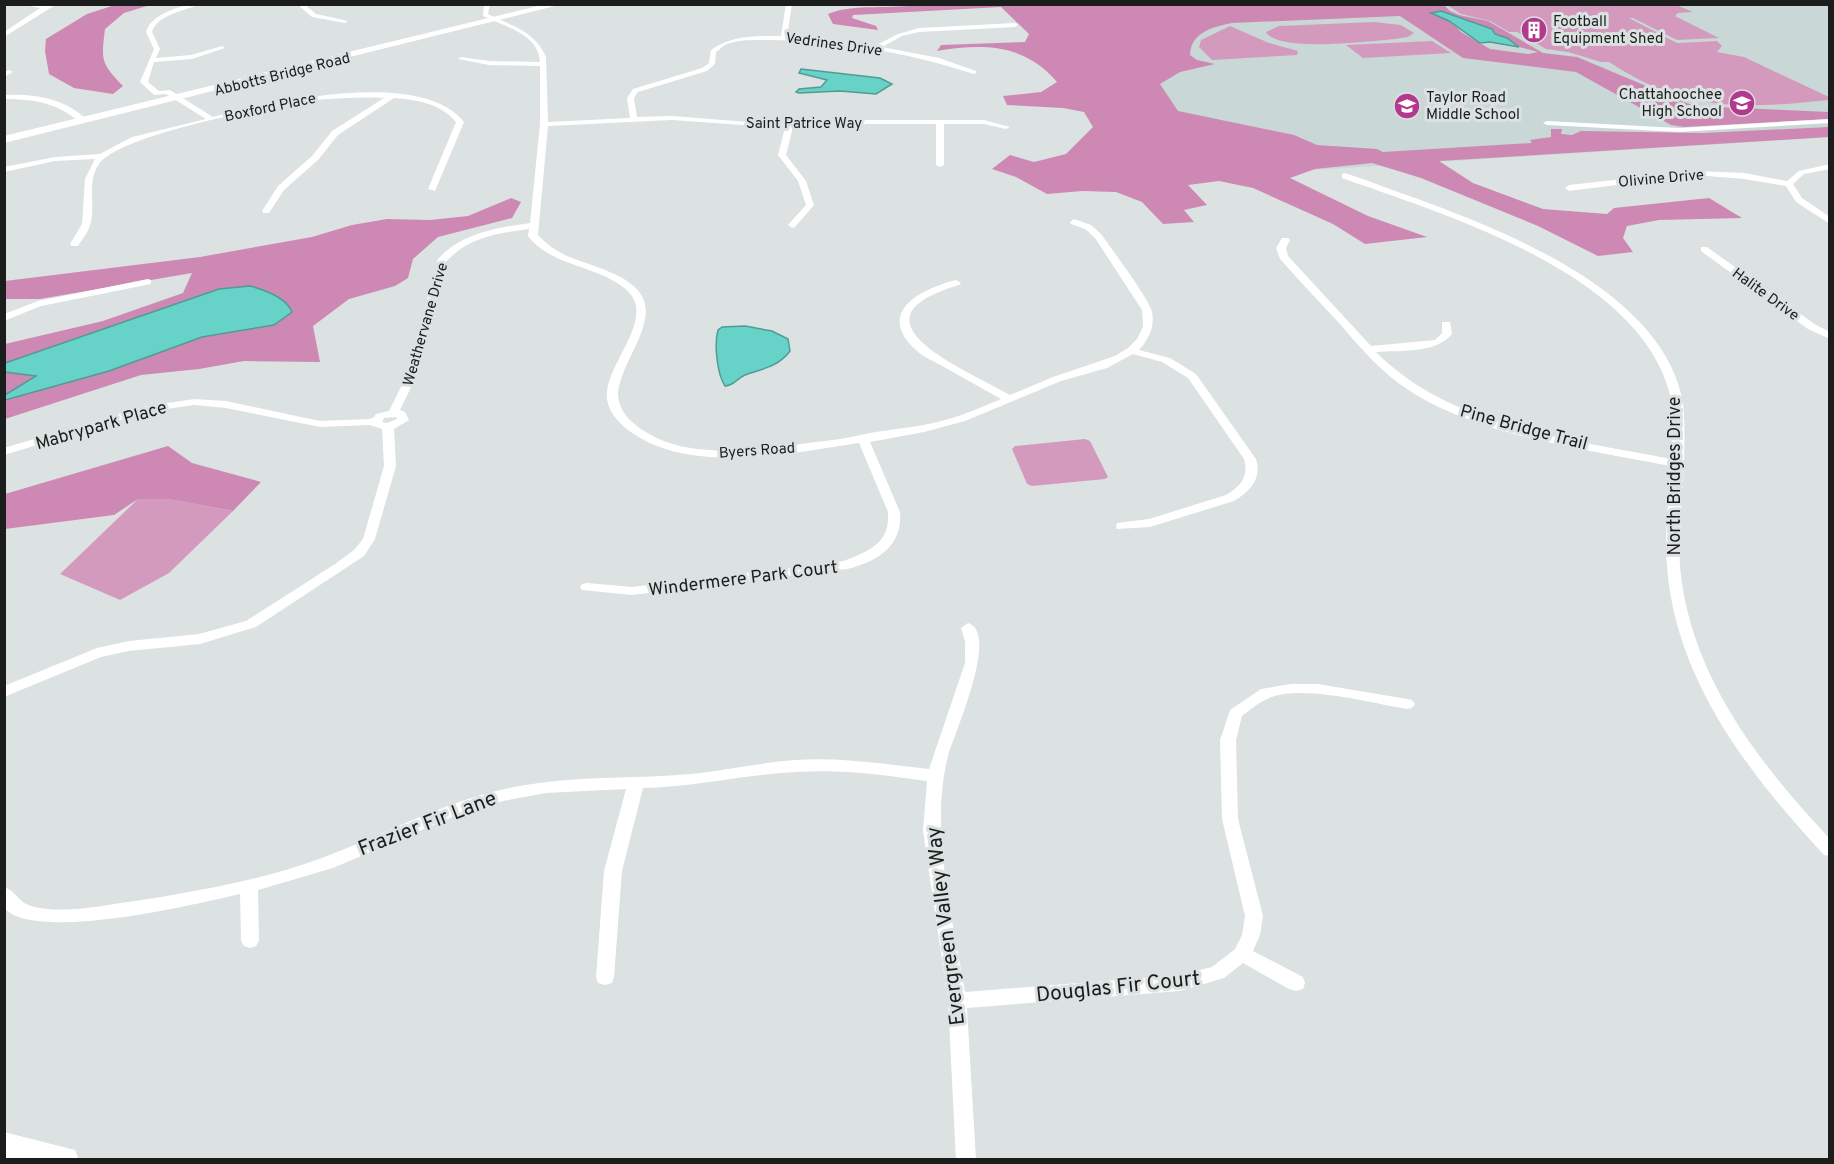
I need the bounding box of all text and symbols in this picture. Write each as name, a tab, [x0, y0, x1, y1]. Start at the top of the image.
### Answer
place label: Football Equipment Shed	[1553, 13, 1664, 49]
building icon: Football Equipment Shed	[1519, 15, 1549, 45]
street label: Vedrines Drive	[784, 29, 883, 62]
street label: Abbotts Bridge Road	[212, 49, 352, 102]
place label: Chattahoochee High School	[1619, 86, 1722, 122]
school or university icon: Chattahoochee High School	[1727, 88, 1757, 118]
street label: Boxford Place	[223, 89, 318, 127]
place label: Taylor Road Middle School	[1426, 89, 1520, 125]
school or university icon: Taylor Road Middle School	[1392, 91, 1422, 121]
street label: Saint Patrice Way	[746, 115, 862, 134]
street label: Olivine Drive	[1617, 166, 1705, 193]
street label: Weathervane Drive	[400, 261, 453, 388]
street label: Halite Drive	[1728, 265, 1802, 326]
street label: North Bridges Drive	[1664, 396, 1687, 556]
street label: Mabrypark Place	[33, 397, 170, 456]
street label: Pine Bridge Trail	[1457, 400, 1590, 457]
street label: Byers Road	[718, 439, 796, 464]
street label: Windermere Park Court	[647, 556, 839, 603]
street label: Frazier Fir Lane	[354, 786, 501, 863]
street label: Evergreen Valley Way	[921, 825, 972, 1027]
street label: Douglas Fir Court	[1035, 965, 1201, 1010]

